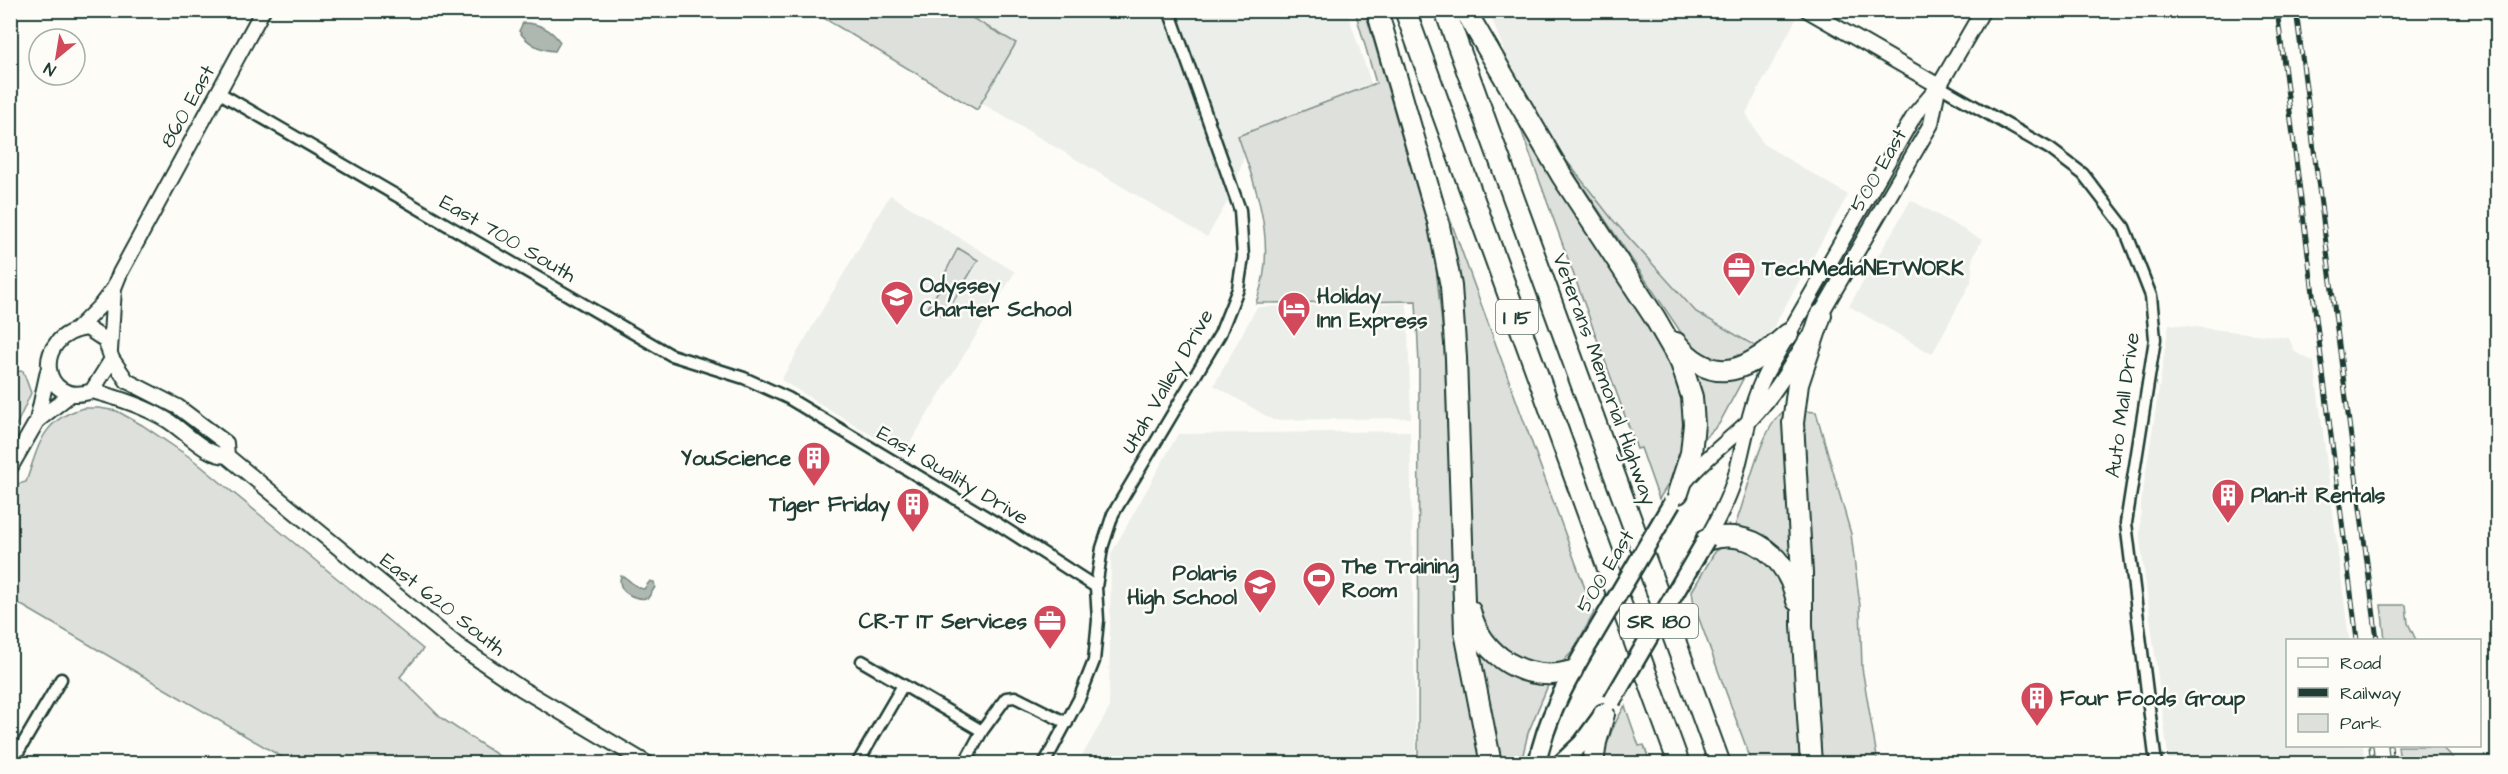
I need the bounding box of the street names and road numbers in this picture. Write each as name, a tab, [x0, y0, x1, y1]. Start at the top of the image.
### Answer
street label: 860 East	[153, 59, 222, 153]
street label: 500 East	[1843, 123, 1914, 217]
street label: East 700 South	[434, 188, 582, 290]
street label: Veterans Memorial Highway	[1543, 249, 1664, 510]
road number: I 15	[1496, 300, 1538, 334]
street label: Utah Valley Drive	[1114, 304, 1222, 460]
street label: Auto Mall Drive	[2098, 330, 2147, 480]
street label: East Quality Drive	[870, 419, 1034, 534]
street label: 500 East	[1569, 524, 1642, 618]
street label: East 620 South	[374, 546, 512, 663]
road number: SR 180	[1620, 604, 1698, 638]

